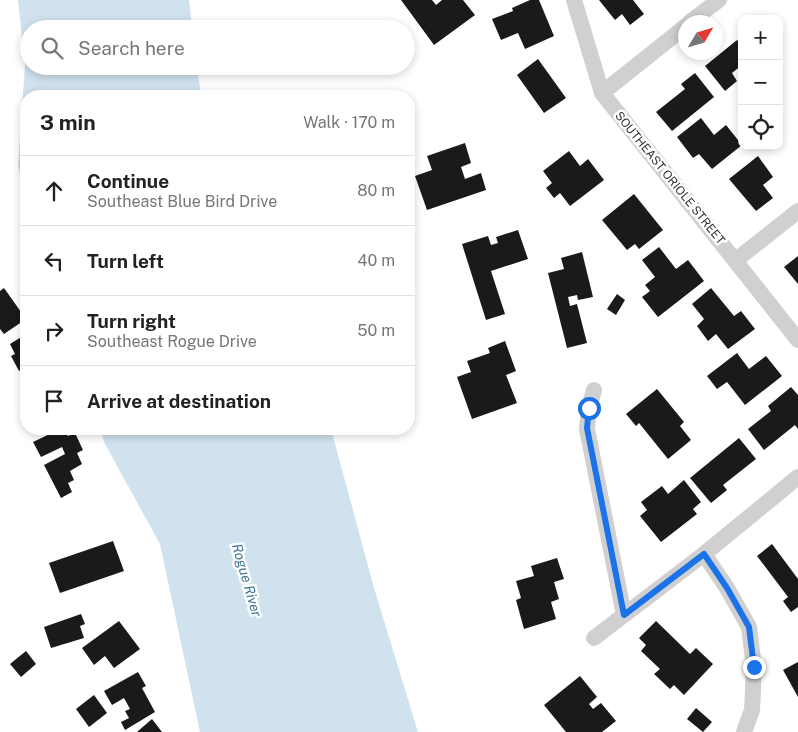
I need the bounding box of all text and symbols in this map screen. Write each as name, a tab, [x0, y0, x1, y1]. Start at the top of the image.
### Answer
north arrow	[678, 15, 723, 60]
map controls	[738, 15, 783, 150]
button: +	[738, 15, 783, 60]
search box	[20, 20, 415, 75]
icon: search	[38, 34, 66, 62]
text: Search here	[78, 37, 185, 59]
button: −	[738, 60, 783, 105]
button: locate	[738, 105, 783, 150]
street label: SOUTHEAST ORIOLE STREET	[612, 109, 728, 247]
text: 3 min	[40, 110, 96, 135]
text: Walk · 170 m	[303, 113, 395, 132]
text: Continue	[87, 170, 169, 192]
icon: ahead	[40, 177, 68, 205]
text: 80 m	[357, 181, 395, 200]
text: Southeast Blue Bird Drive	[87, 192, 277, 211]
icon: left	[40, 247, 68, 275]
text: Turn left	[87, 250, 164, 272]
text: 40 m	[357, 251, 395, 270]
text: Turn right	[87, 310, 176, 332]
icon: right	[40, 317, 68, 345]
text: 50 m	[357, 321, 395, 340]
text: Southeast Rogue Drive	[87, 332, 257, 351]
icon: arrive	[40, 387, 68, 415]
text: Arrive at destination	[87, 390, 271, 412]
route start	[578, 397, 601, 420]
water label: Rogue River	[229, 542, 265, 619]
route end	[743, 656, 766, 679]

